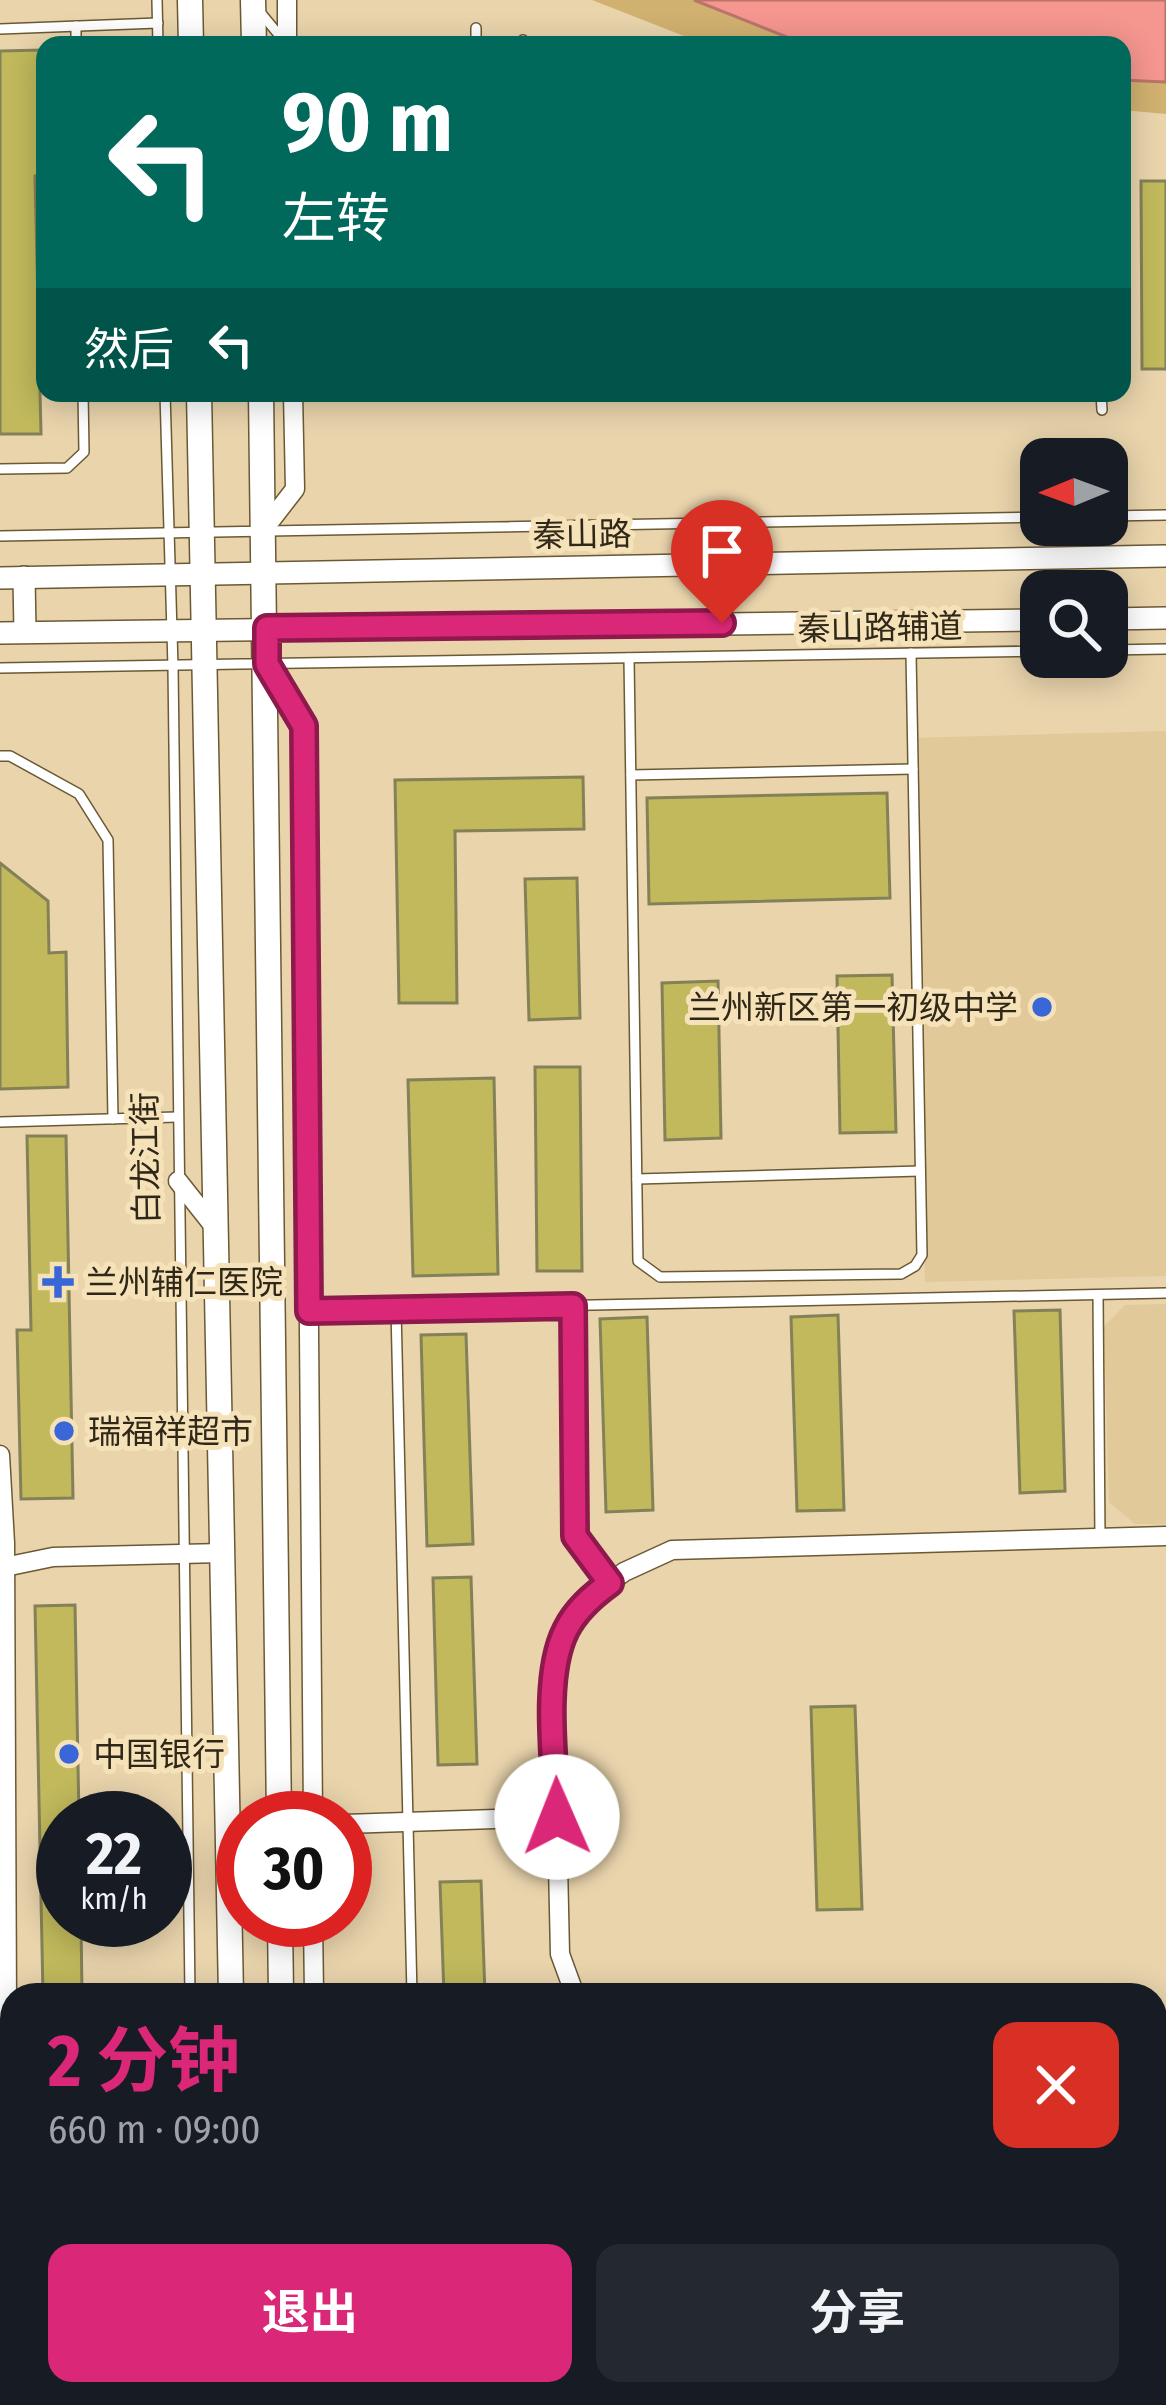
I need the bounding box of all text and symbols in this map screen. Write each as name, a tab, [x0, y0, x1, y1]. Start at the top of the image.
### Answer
text: 90 m	[282, 72, 453, 173]
icon: left	[84, 84, 240, 240]
text: 左转	[282, 187, 390, 251]
icon: left	[198, 312, 264, 378]
text: 然后	[84, 323, 174, 377]
north arrow	[1020, 438, 1128, 546]
map controls	[1020, 438, 1128, 678]
pin	[671, 500, 773, 623]
street label: 秦山路	[532, 514, 632, 556]
icon: arrive	[689, 518, 755, 584]
button: search	[1020, 570, 1128, 678]
street label: 秦山路辅道	[797, 607, 963, 649]
place label: 兰州新区第一初级中学	[688, 988, 1018, 1028]
marker: 兰州新区第一初级中学	[1029, 994, 1055, 1020]
street label: 白龙江街	[125, 1092, 167, 1224]
place label: 兰州辅仁医院	[85, 1263, 283, 1303]
marker: 兰州辅仁医院	[42, 1266, 74, 1298]
place label: 瑞福祥超市	[88, 1412, 253, 1452]
marker: 瑞福祥超市	[51, 1418, 77, 1444]
place label: 中国银行	[93, 1735, 225, 1775]
marker: 中国银行	[56, 1741, 82, 1767]
position arrow	[494, 1754, 620, 1880]
speed limit sign: 30	[216, 1791, 372, 1947]
text: 22	[86, 1818, 142, 1890]
text: km/h	[81, 1881, 147, 1917]
text: 2 分钟	[48, 2019, 240, 2105]
button: close	[993, 2022, 1119, 2148]
text: 660 m · 09:00	[48, 2107, 261, 2153]
button: 退出	[48, 2244, 572, 2382]
button: 分享	[596, 2244, 1119, 2382]

